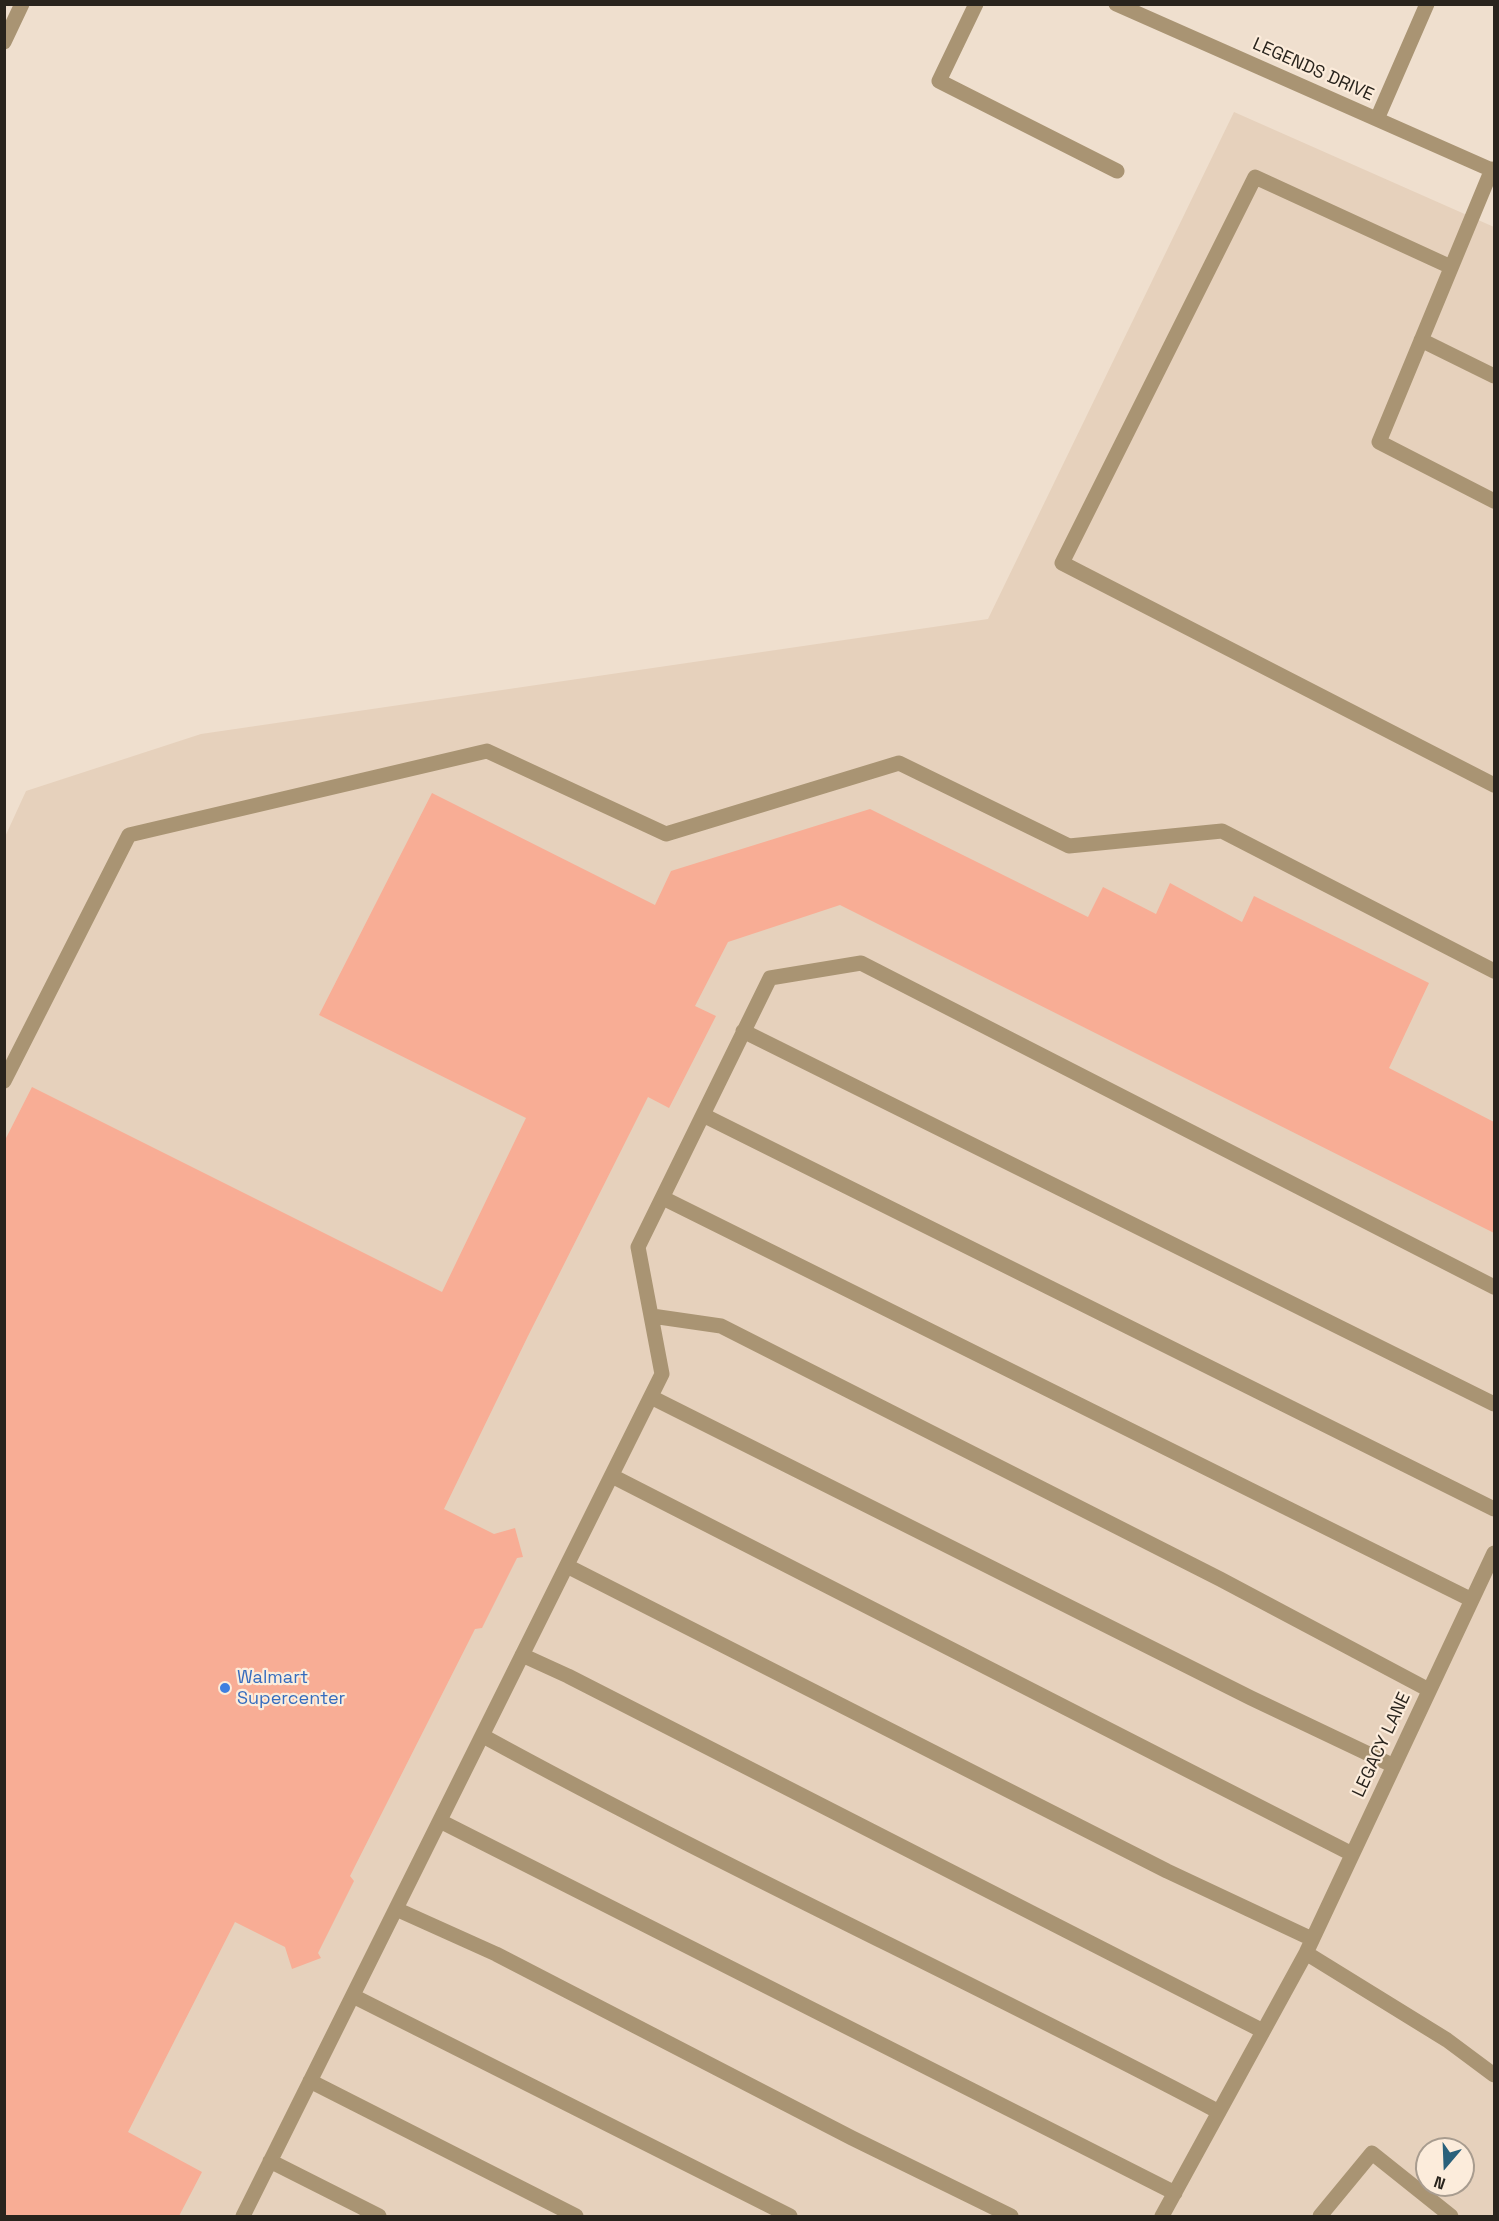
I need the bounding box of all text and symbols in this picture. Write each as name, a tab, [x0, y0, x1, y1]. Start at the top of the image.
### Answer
street label: LEGENDS DRIVE	[1249, 34, 1377, 106]
place label: Walmart Supercenter	[237, 1667, 345, 1710]
marker: Walmart Supercenter	[218, 1681, 232, 1695]
street label: LEGACY LANE	[1348, 1689, 1416, 1801]
north arrow	[1415, 2137, 1475, 2197]
text: N	[1431, 2171, 1448, 2194]

